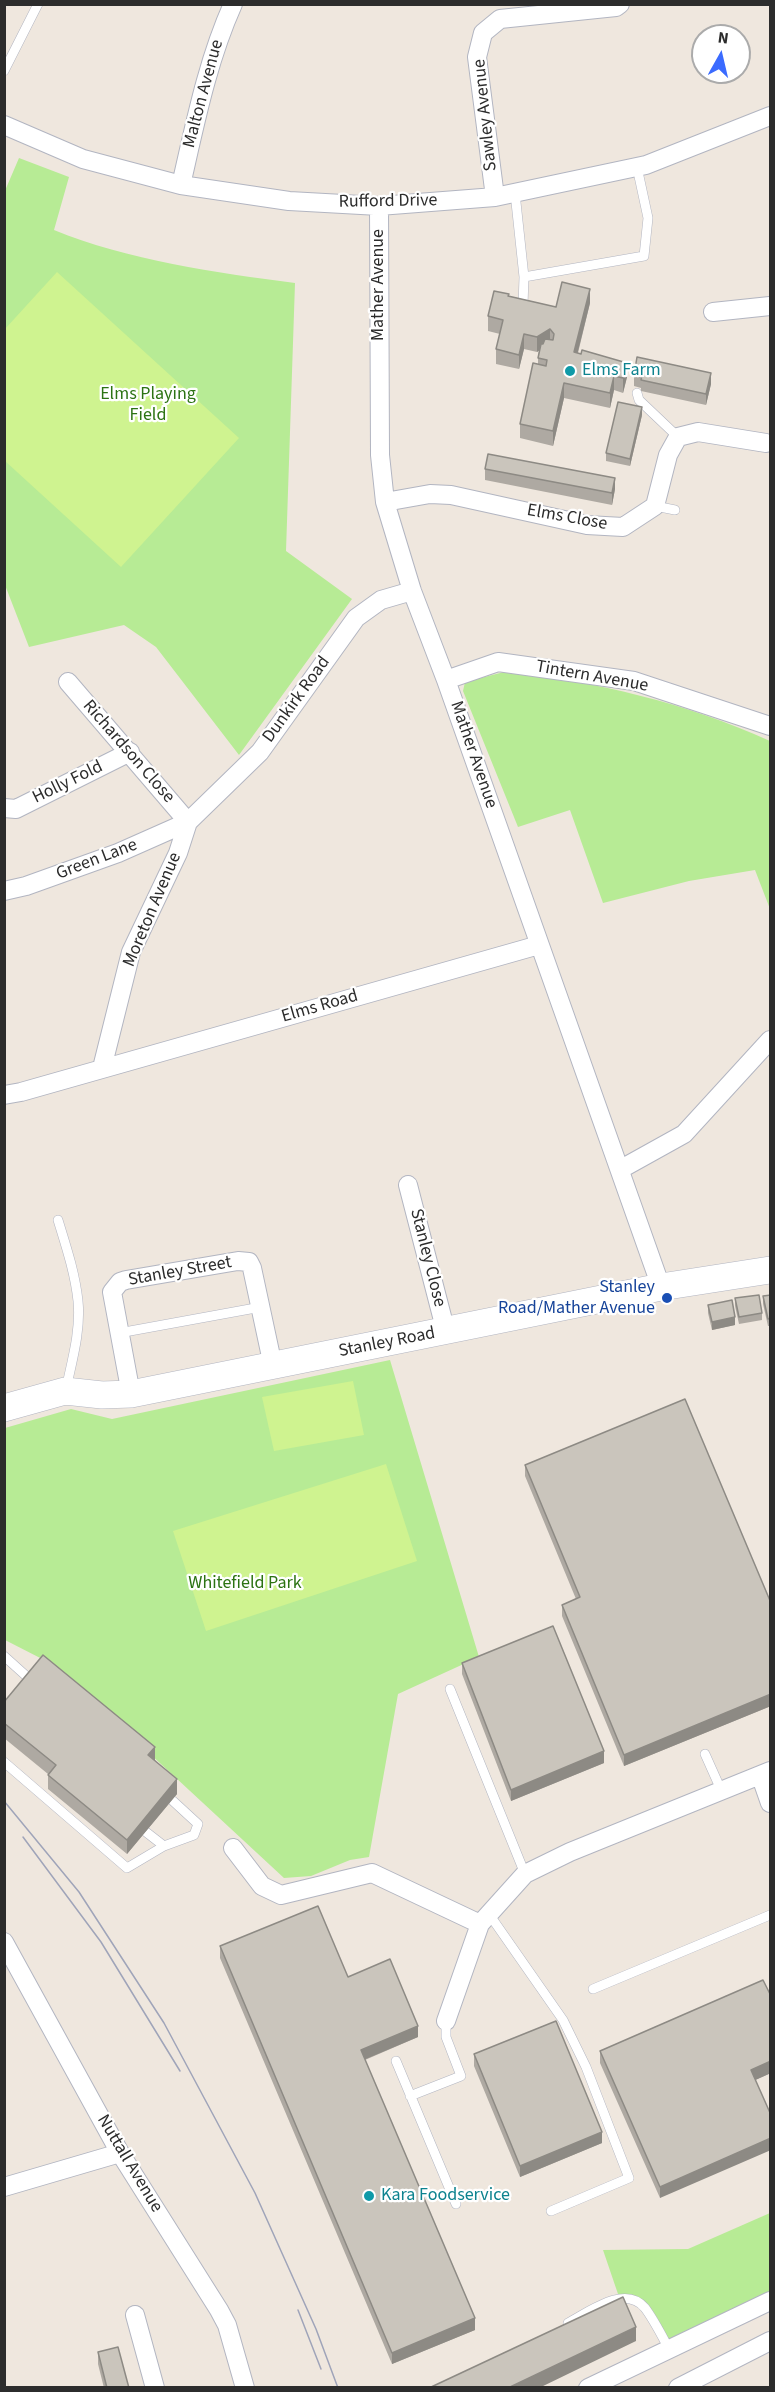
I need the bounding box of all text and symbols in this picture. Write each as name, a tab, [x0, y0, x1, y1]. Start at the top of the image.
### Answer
north arrow	[691, 24, 751, 84]
text: N	[716, 27, 730, 50]
street label: Malton Avenue	[179, 37, 229, 151]
street label: Sawley Avenue	[469, 58, 503, 172]
street label: Rufford Drive	[338, 190, 438, 214]
street label: Mather Avenue	[368, 229, 390, 341]
place label: Elms Farm	[582, 360, 661, 382]
marker: Elms Farm	[563, 364, 577, 378]
park label: Elms Playing Field	[100, 384, 196, 426]
street label: Elms Close	[525, 500, 609, 536]
street label: Dunkirk Road	[258, 653, 336, 747]
street label: Tintern Avenue	[534, 656, 650, 698]
street label: Richardson Close	[77, 696, 179, 808]
street label: Mather Avenue	[445, 699, 501, 811]
street label: Holly Fold	[29, 757, 107, 809]
street label: Green Lane	[53, 835, 141, 885]
street label: Moreton Avenue	[119, 850, 187, 970]
street label: Elms Road	[279, 986, 361, 1028]
street label: Stanley Close	[404, 1207, 450, 1309]
street label: Stanley Street	[127, 1252, 233, 1292]
place label: Stanley Road/Mather Avenue	[498, 1277, 655, 1320]
marker: Stanley Road/Mather Avenue	[660, 1291, 674, 1305]
street label: Stanley Road	[337, 1323, 437, 1363]
park label: Whitefield Park	[188, 1573, 302, 1595]
street label: Nuttall Avenue	[91, 2111, 167, 2217]
place label: Kara Foodservice	[381, 2185, 510, 2207]
marker: Kara Foodservice	[362, 2189, 376, 2203]

